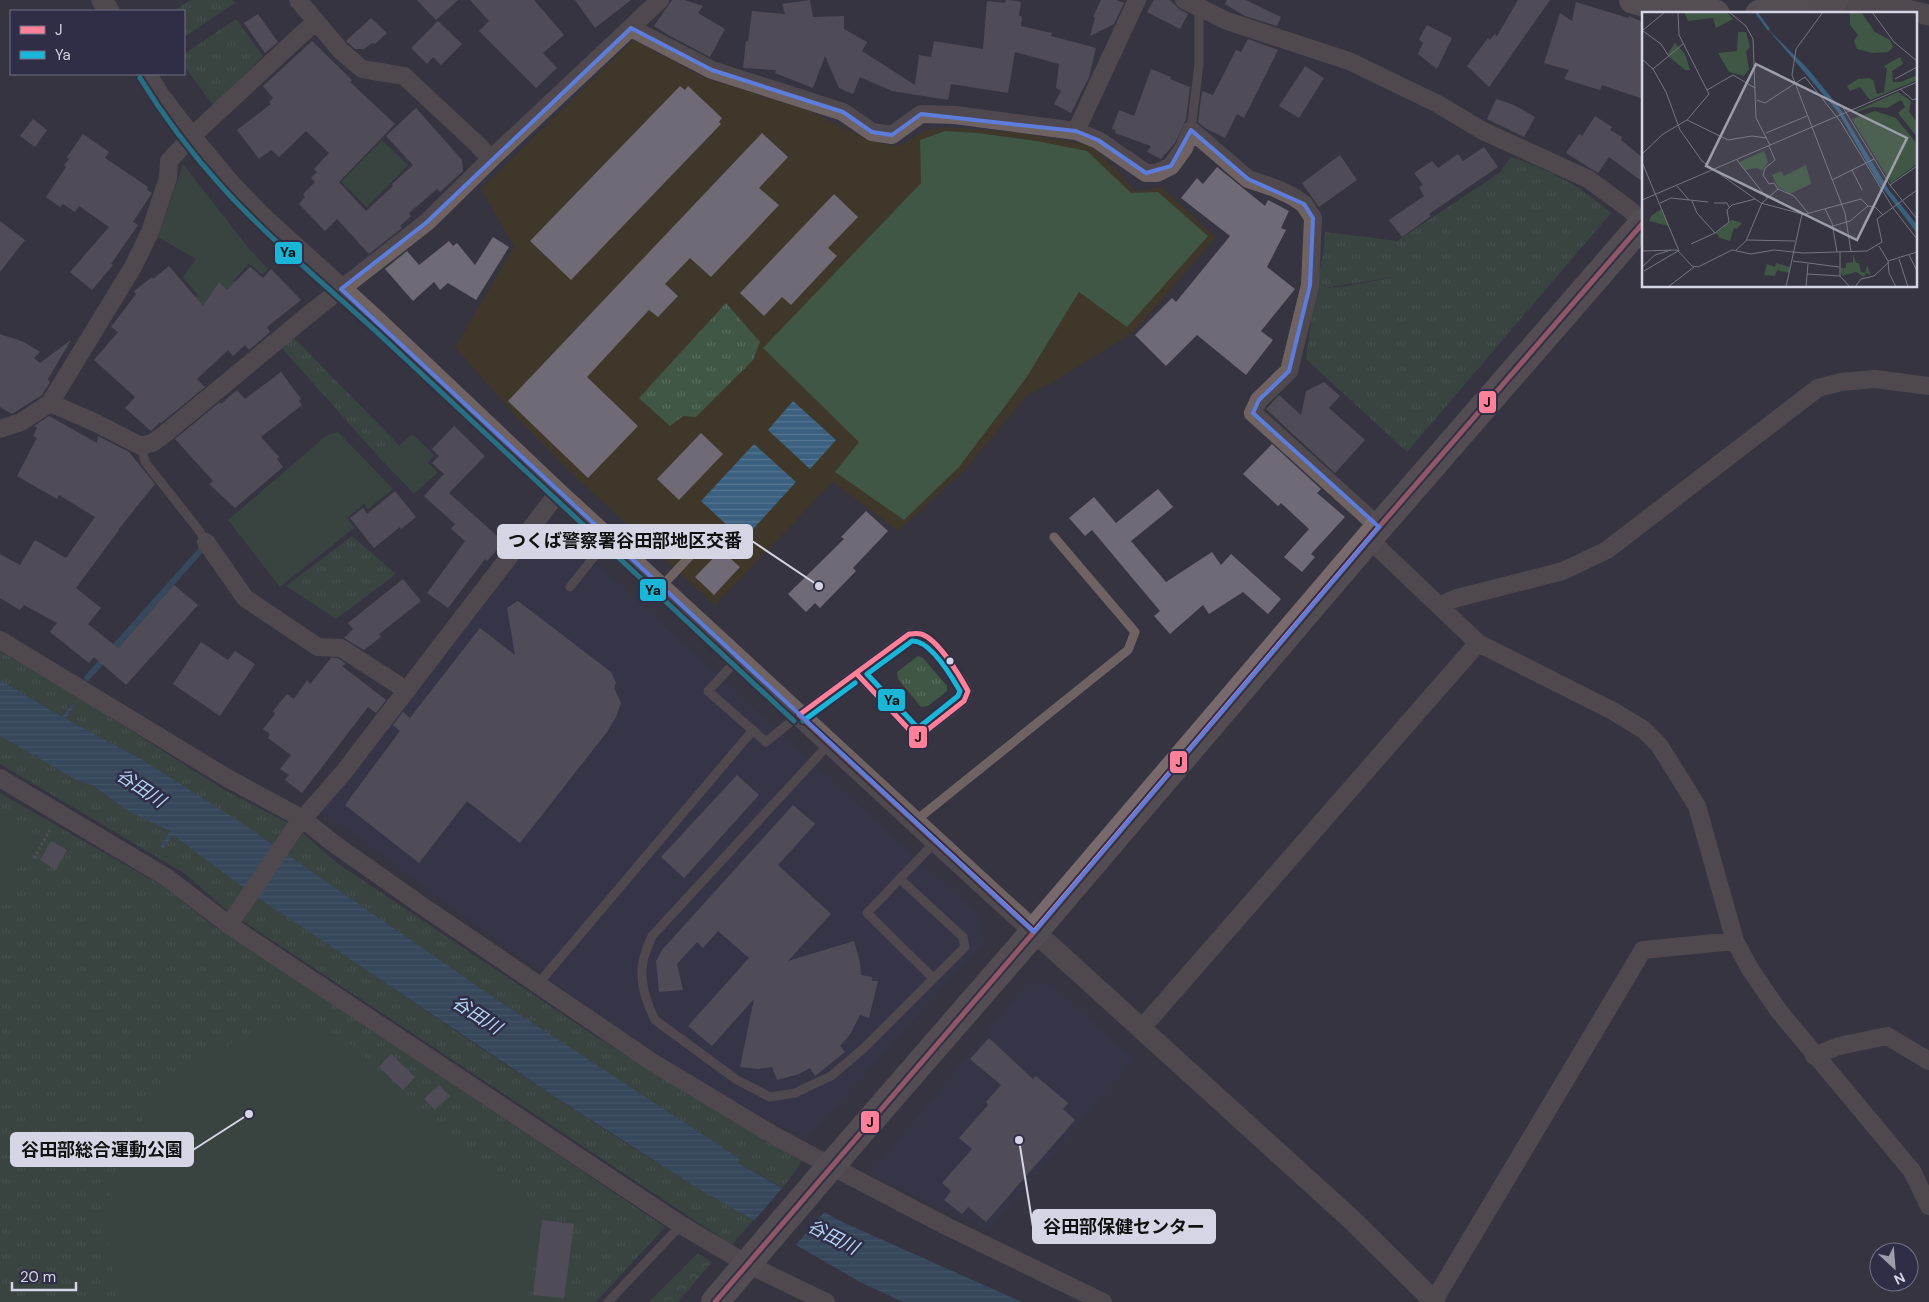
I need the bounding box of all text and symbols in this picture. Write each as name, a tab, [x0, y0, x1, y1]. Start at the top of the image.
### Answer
legend	[10, 10, 185, 75]
inset map	[1642, 12, 1916, 288]
text: J	[55, 20, 63, 40]
text: Ya	[55, 45, 71, 65]
line badge: Ya	[274, 241, 303, 265]
text: Ya	[280, 243, 296, 261]
line badge: J	[1478, 390, 1497, 414]
text: J	[1483, 393, 1491, 411]
callout: つくば警察署谷田部地区交番	[498, 525, 752, 558]
text: つくば警察署谷田部地区交番	[508, 529, 742, 553]
line badge: Ya	[639, 578, 667, 602]
text: Ya	[645, 581, 661, 599]
unlabelled marker	[945, 656, 955, 666]
line badge: Ya	[877, 688, 906, 712]
text: Ya	[884, 691, 900, 709]
line badge: J	[908, 725, 928, 749]
text: J	[914, 728, 922, 746]
line badge: J	[1169, 750, 1188, 774]
text: J	[1175, 753, 1183, 771]
water label: 谷田川	[112, 763, 172, 814]
water label: 谷田川	[448, 990, 508, 1041]
line badge: J	[860, 1110, 880, 1134]
text: J	[866, 1113, 874, 1131]
callout: 谷田部総合運動公園	[11, 1133, 193, 1166]
text: 谷田部総合運動公園	[21, 1138, 183, 1162]
callout: 谷田部保健センター	[1033, 1210, 1215, 1243]
water label: 谷田川	[803, 1214, 864, 1261]
text: 谷田部保健センター	[1043, 1215, 1205, 1239]
north arrow	[1869, 1242, 1919, 1292]
scale bar	[12, 1260, 76, 1292]
text: 20 m	[20, 1267, 56, 1287]
text: N	[1891, 1268, 1908, 1289]

